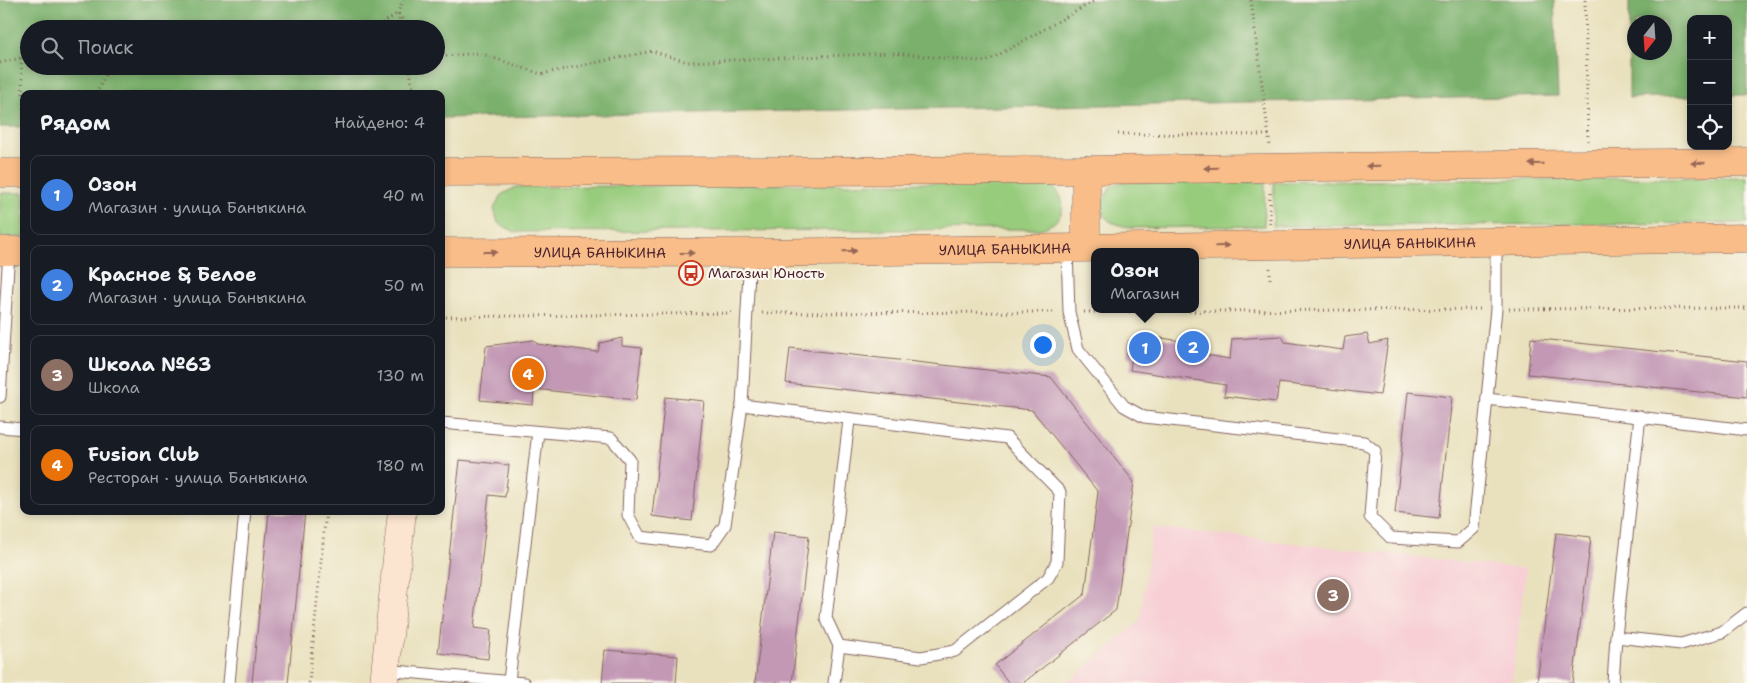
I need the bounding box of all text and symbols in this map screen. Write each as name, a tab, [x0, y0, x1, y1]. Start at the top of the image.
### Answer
north arrow	[1627, 15, 1672, 60]
map controls	[1687, 15, 1732, 150]
button: +	[1687, 15, 1732, 60]
search box	[20, 20, 445, 75]
icon: search	[38, 34, 66, 62]
text: Поиск	[78, 35, 133, 60]
button: −	[1687, 60, 1732, 105]
button: locate	[1687, 105, 1732, 150]
text: Рядом	[40, 109, 110, 137]
text: Найдено: 4	[334, 112, 425, 133]
one-way arrow	[1690, 159, 1706, 167]
one-way arrow	[1528, 160, 1544, 168]
one-way arrow	[1365, 162, 1381, 170]
one-way arrow	[1203, 164, 1219, 172]
text: Озон	[88, 172, 137, 197]
text: 1	[53, 185, 61, 206]
text: 40 m	[382, 185, 424, 206]
text: Магазин · улица Баныкина	[88, 197, 306, 218]
street label: УЛИЦА БАНЫКИНА	[1344, 233, 1476, 253]
street label: УЛИЦА БАНЫКИНА	[939, 239, 1071, 259]
one-way arrow	[1215, 241, 1231, 249]
street label: УЛИЦА БАНЫКИНА	[534, 243, 666, 262]
one-way arrow	[842, 247, 858, 255]
one-way arrow	[482, 248, 498, 256]
popup	[1091, 248, 1199, 313]
one-way arrow	[680, 249, 696, 257]
text: Озон	[1110, 258, 1159, 283]
bus stop icon: Магазин Юность	[678, 260, 704, 286]
text: Красное & Белое	[88, 262, 257, 287]
place label: Магазин Юность	[708, 264, 825, 282]
text: 2	[51, 275, 63, 296]
text: 50 m	[384, 275, 424, 296]
text: Магазин	[1110, 283, 1180, 304]
text: Магазин · улица Баныкина	[88, 287, 306, 308]
pin: 2	[1177, 328, 1209, 366]
pin: 1	[1129, 329, 1161, 367]
your location	[1030, 332, 1056, 358]
text: Школа №63	[88, 352, 211, 377]
pin: 4	[512, 355, 544, 393]
text: 3	[51, 365, 63, 386]
text: 130 m	[377, 365, 424, 386]
text: Школа	[88, 377, 140, 398]
text: Fusion Club	[88, 442, 199, 467]
text: 4	[51, 455, 63, 476]
text: 180 m	[376, 455, 424, 476]
text: Ресторан · улица Баныкина	[88, 467, 308, 488]
pin: 3	[1317, 576, 1349, 614]

